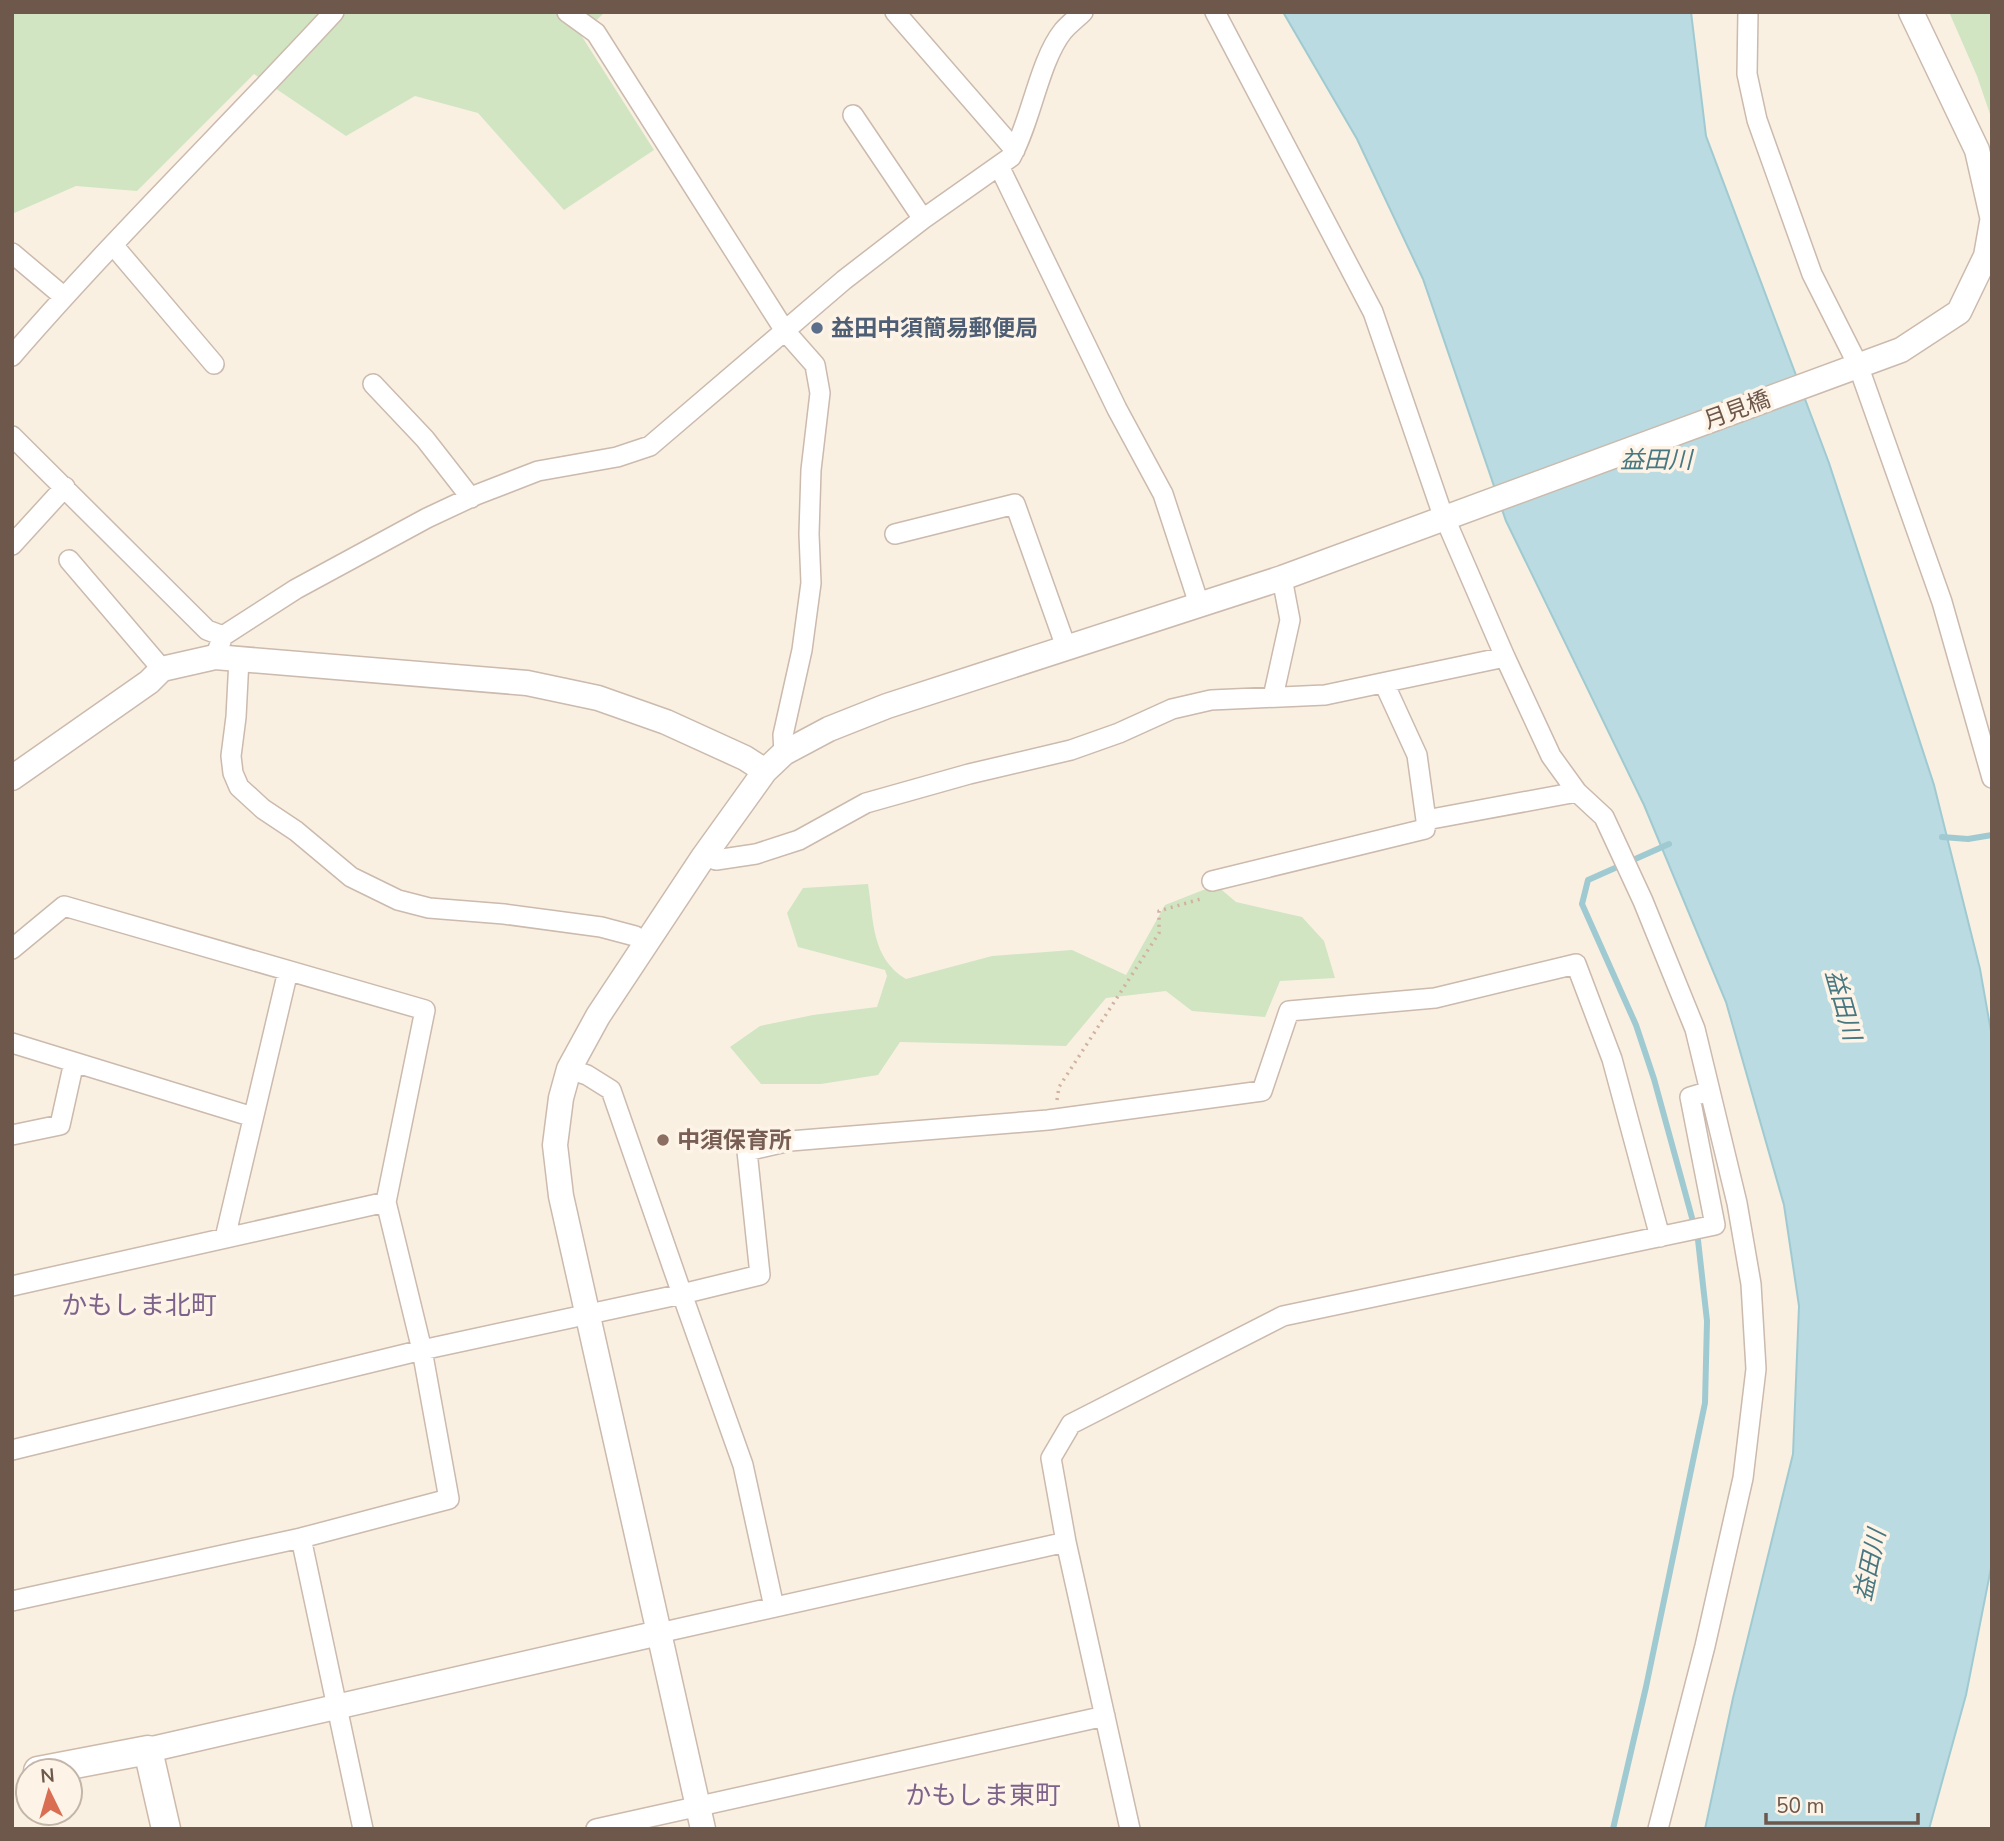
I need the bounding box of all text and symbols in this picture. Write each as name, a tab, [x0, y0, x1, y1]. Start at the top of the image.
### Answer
place label: 益田中須簡易郵便局	[831, 313, 1038, 344]
marker: 益田中須簡易郵便局	[809, 320, 825, 336]
street label: 月見橋	[1699, 384, 1775, 436]
water label: 益田川	[1620, 444, 1695, 476]
water label: 益田川	[1818, 966, 1869, 1047]
place label: 中須保育所	[677, 1125, 792, 1156]
marker: 中須保育所	[655, 1132, 671, 1148]
district label: かもしま北町	[61, 1288, 217, 1323]
water label: 益田川	[1847, 1524, 1894, 1604]
north arrow	[14, 1757, 84, 1827]
text: N	[39, 1762, 56, 1790]
district label: かもしま東町	[905, 1778, 1061, 1813]
scale bar	[1766, 1782, 1918, 1826]
text: 50 m	[1776, 1792, 1825, 1820]

